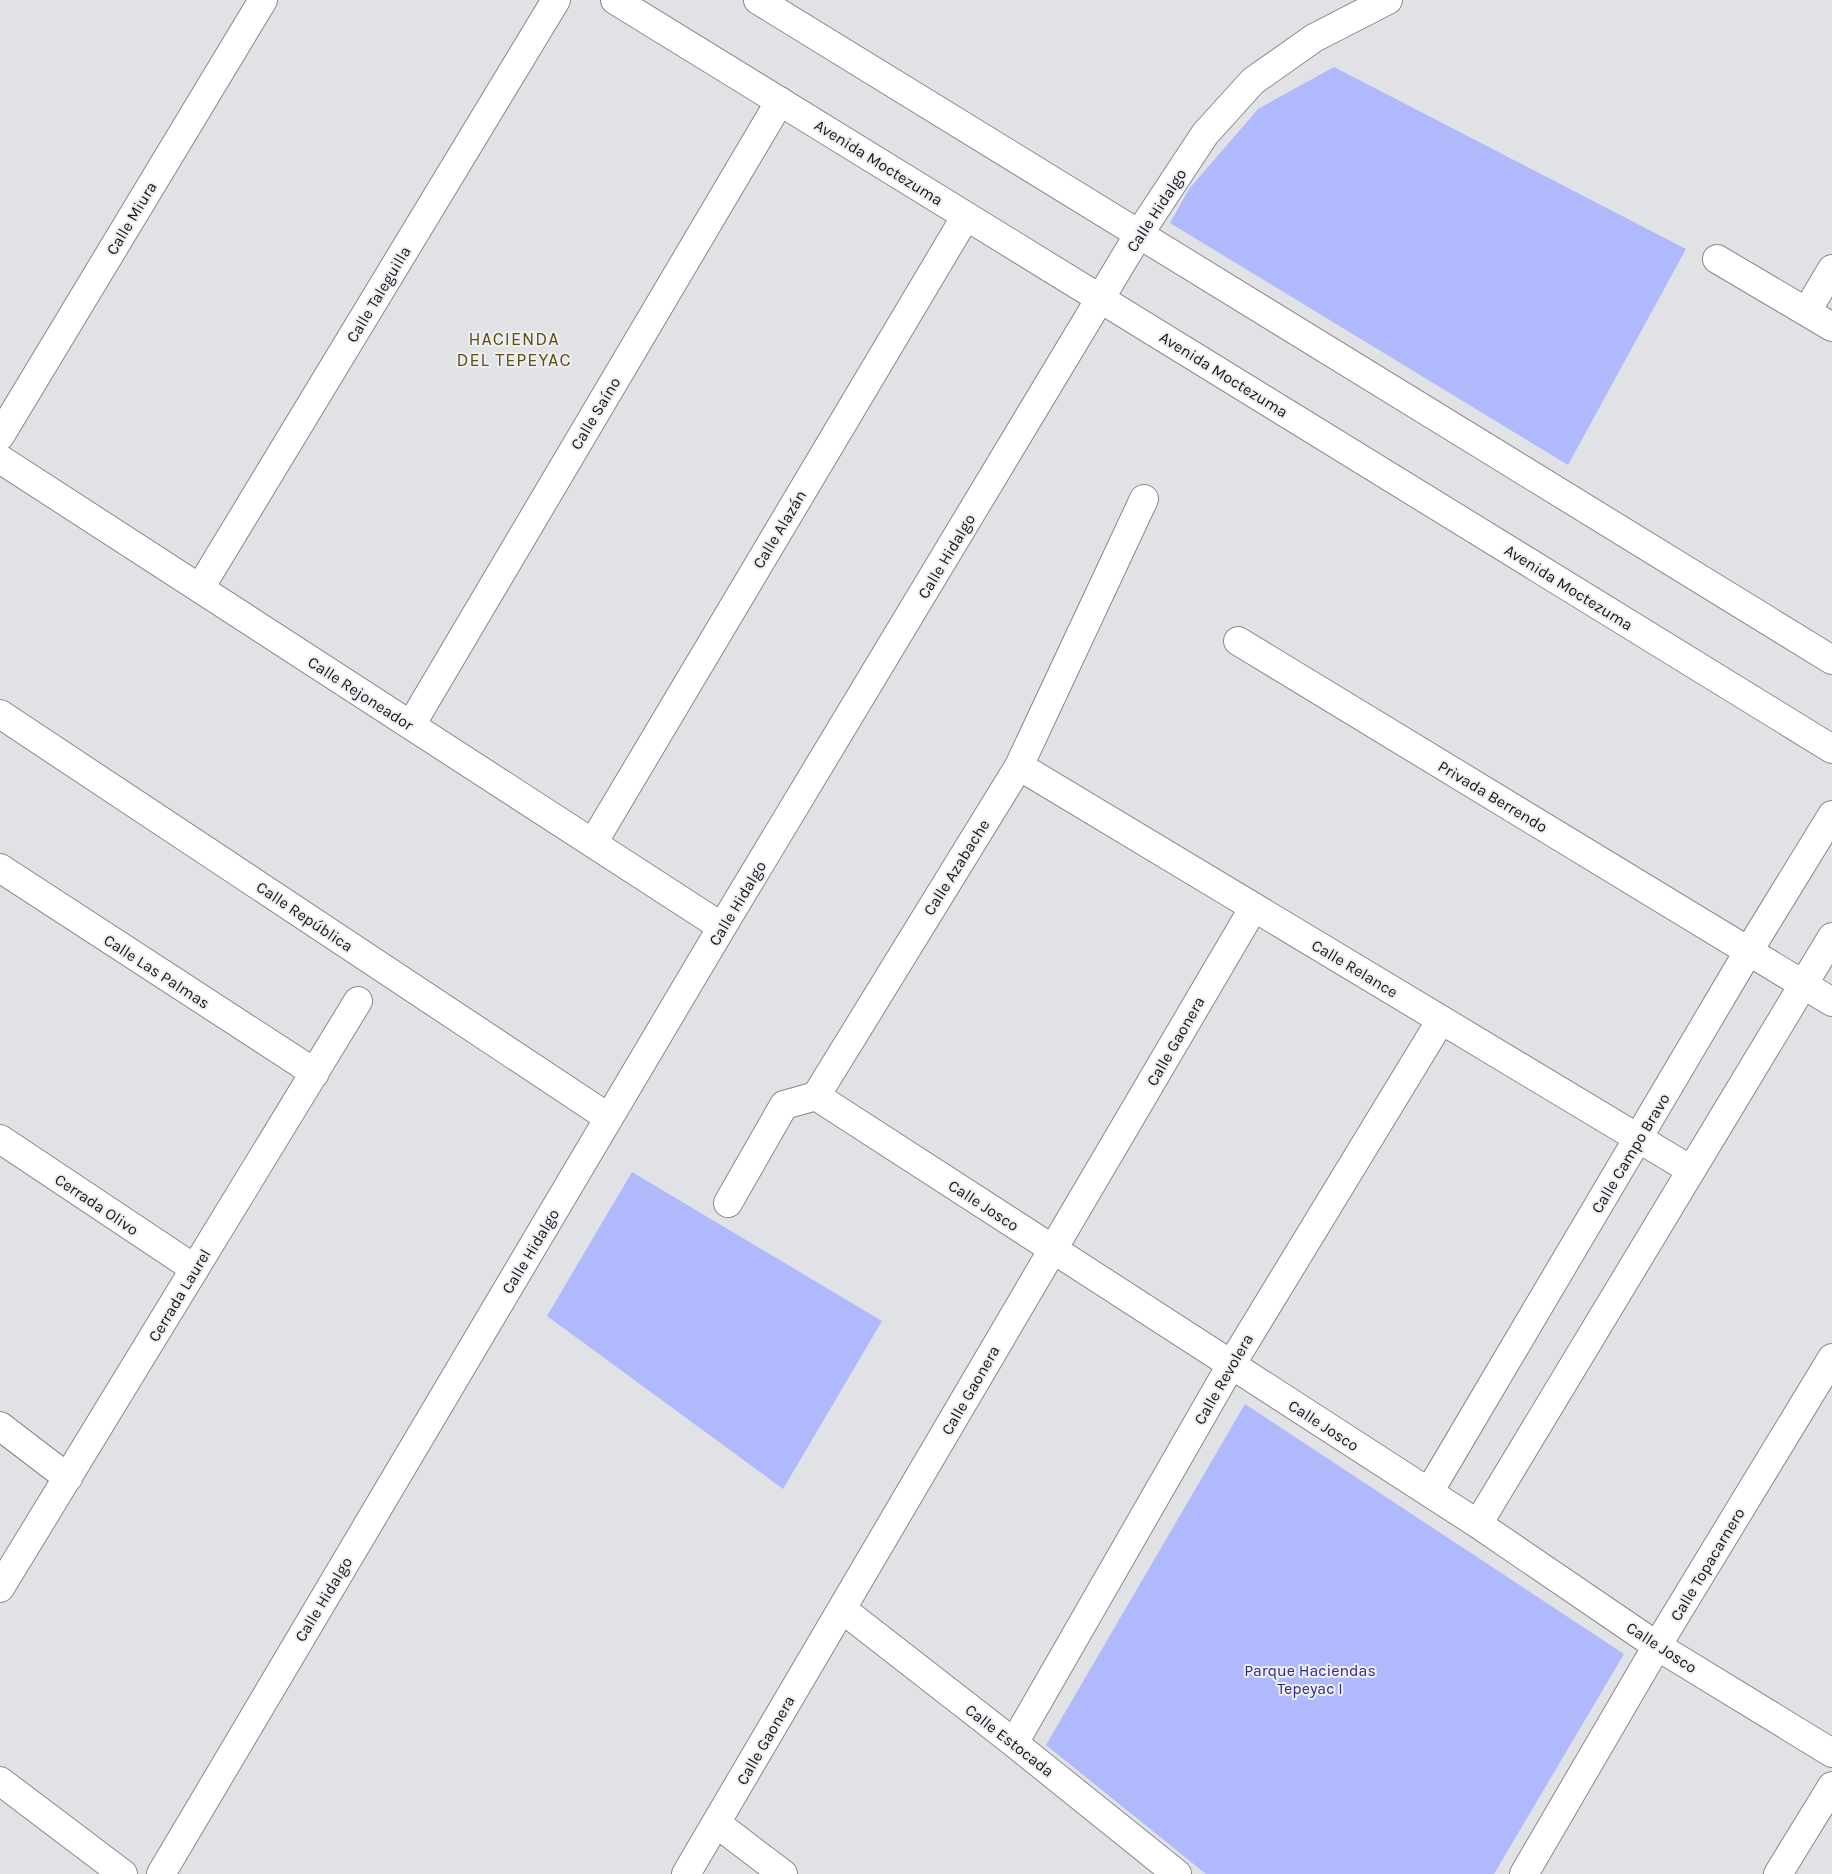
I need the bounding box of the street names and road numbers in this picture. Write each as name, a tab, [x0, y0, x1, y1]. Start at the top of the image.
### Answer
street label: Avenida Moctezuma	[811, 115, 946, 210]
street label: Calle Hidalgo	[1122, 165, 1190, 256]
street label: Calle Miura	[102, 178, 161, 258]
street label: Calle Taleguilla	[342, 243, 415, 346]
street label: Avenida Moctezuma	[1156, 327, 1291, 422]
street label: Calle Saíno	[566, 374, 624, 453]
street label: Calle Alazán	[749, 487, 810, 572]
street label: Calle Hidalgo	[914, 510, 979, 602]
street label: Avenida Moctezuma	[1501, 540, 1636, 635]
street label: Calle Rejoneador	[304, 652, 417, 735]
street label: Privada Berrendo	[1435, 756, 1551, 837]
street label: Calle Azabache	[919, 816, 994, 919]
street label: Calle Hidalgo	[705, 857, 770, 949]
street label: Calle República	[253, 877, 357, 956]
street label: Calle Las Palmas	[100, 930, 213, 1013]
street label: Calle Relance	[1308, 935, 1401, 1002]
street label: Calle Gaonera	[1142, 993, 1209, 1089]
street label: Calle Campo Bravo	[1587, 1090, 1674, 1217]
street label: Cerrada Olivo	[51, 1169, 142, 1239]
street label: Calle Josco	[945, 1176, 1023, 1235]
street label: Calle Hidalgo	[498, 1205, 563, 1297]
street label: Cerrada Laurel	[144, 1245, 215, 1345]
street label: Calle Revolera	[1190, 1330, 1257, 1428]
street label: Calle Gaonera	[937, 1342, 1004, 1438]
street label: Calle Josco	[1285, 1396, 1363, 1455]
street label: Calle Topacarnero	[1666, 1504, 1749, 1624]
street label: Calle Hidalgo	[291, 1553, 356, 1645]
street label: Calle Josco	[1623, 1618, 1701, 1677]
street label: Calle Gaonera	[732, 1692, 799, 1788]
street label: Calle Estocada	[962, 1700, 1058, 1781]

